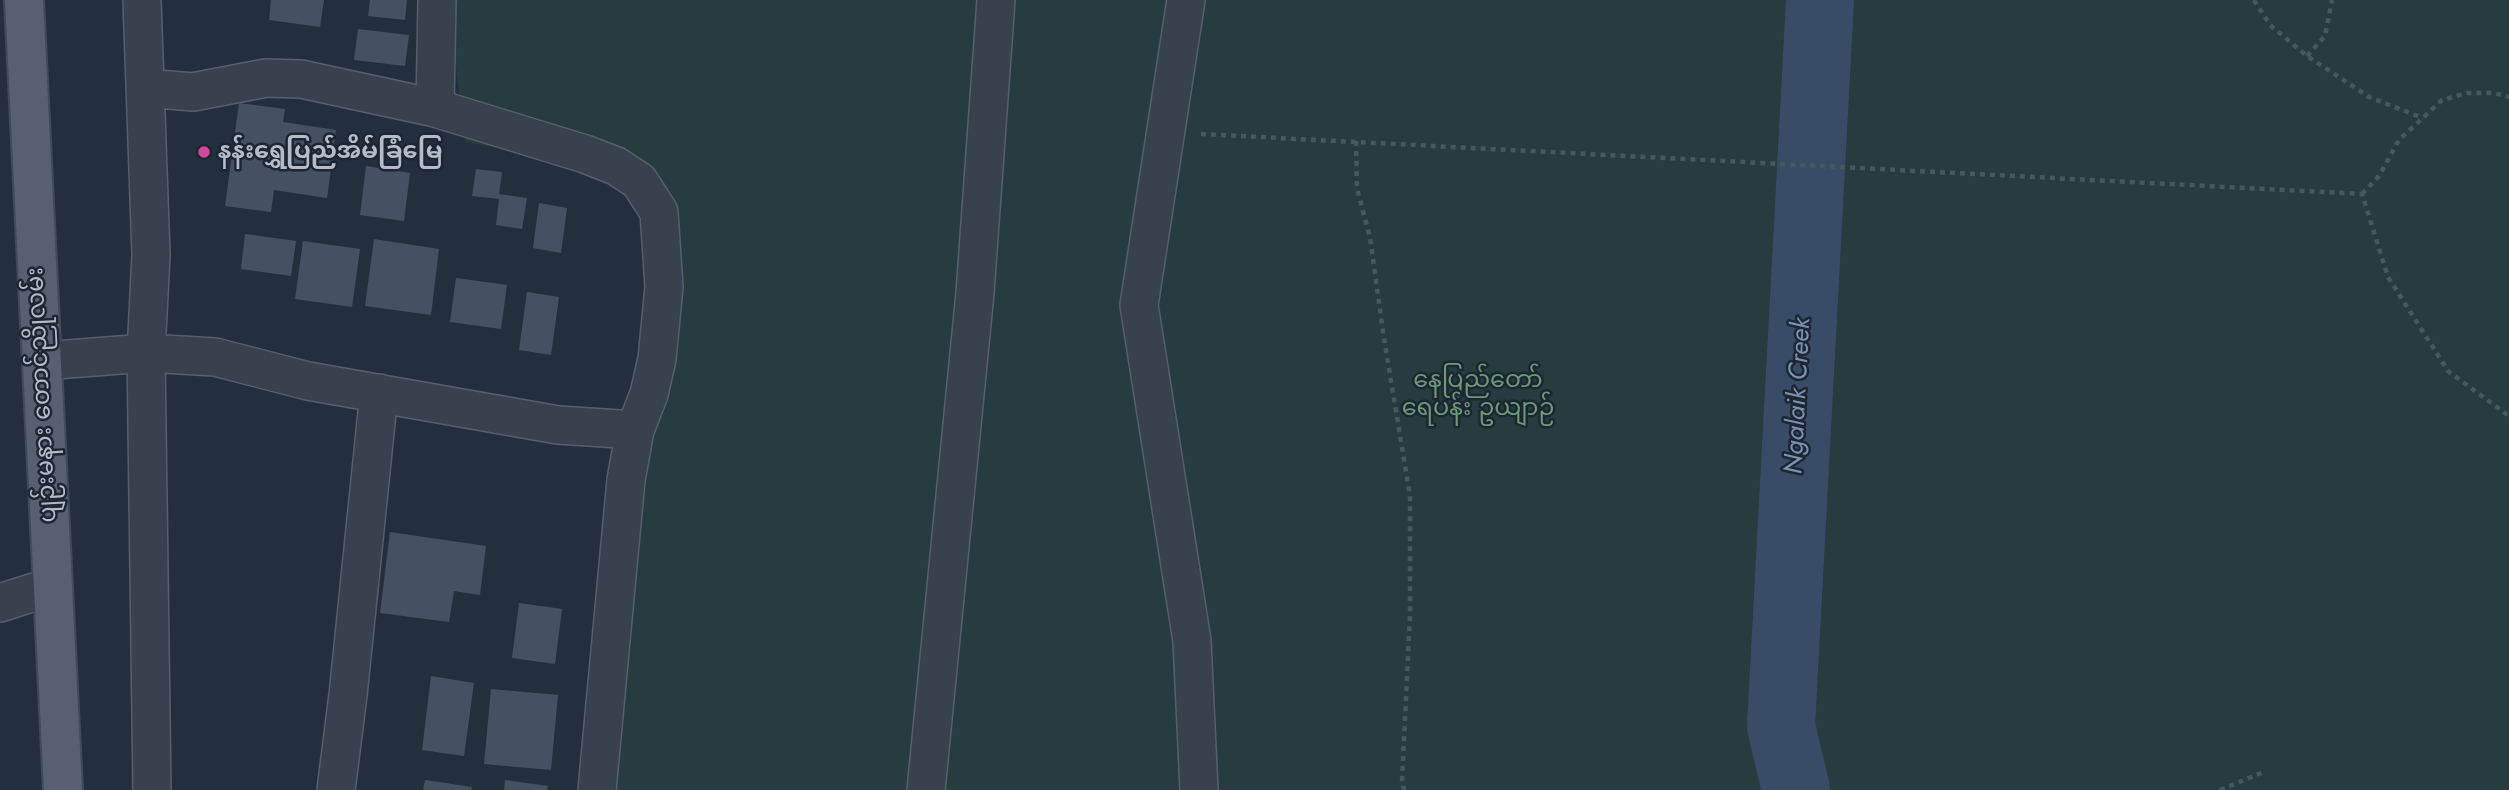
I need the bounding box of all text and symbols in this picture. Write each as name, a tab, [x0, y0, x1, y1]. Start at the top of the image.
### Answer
place label: နန်းရွှေပြည်အိမ်ခြံမြေ	[218, 138, 442, 166]
marker: နန်းရွှေပြည်အိမ်ခြံမြေ	[196, 144, 212, 160]
street label: ပျဉ်းမနား တောင်ညိုလမ်း	[22, 267, 64, 523]
water label: Ngalaik Creek	[1779, 317, 1819, 475]
park label: နေပြည်တော် ရေပန်း ဥယျာဉ်	[1402, 367, 1554, 423]

